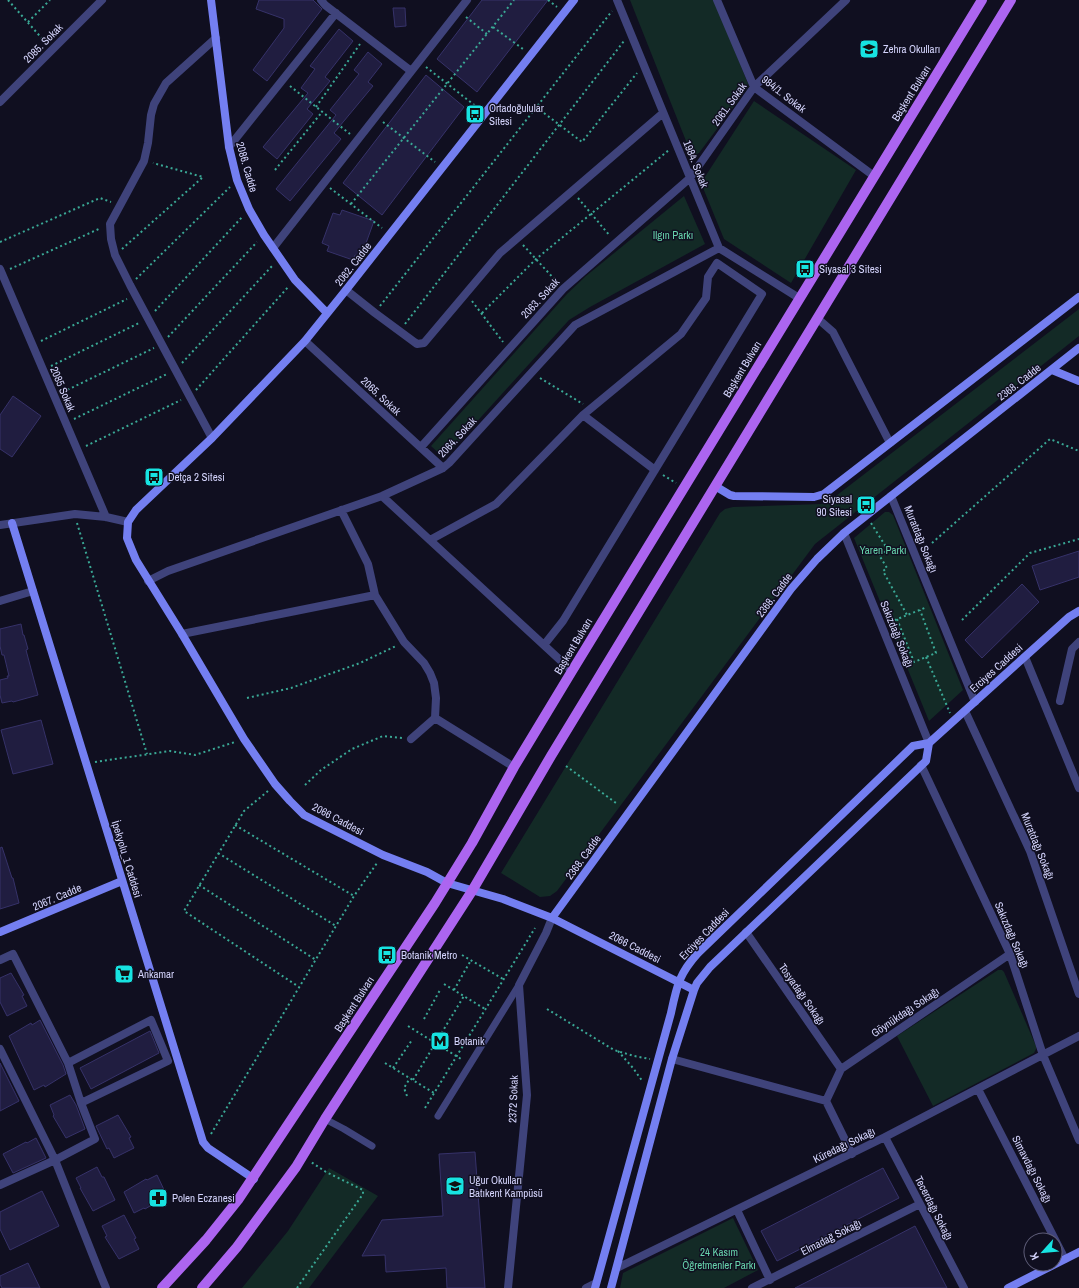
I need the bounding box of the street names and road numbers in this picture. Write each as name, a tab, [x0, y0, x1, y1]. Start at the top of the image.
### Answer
street label: 2085. Sokak	[20, 20, 66, 66]
street label: Başkent Bulvarı	[888, 62, 934, 124]
street label: 984/1. Sokak	[759, 72, 809, 116]
street label: 2061. Sokak	[709, 79, 750, 128]
street label: 1984. Sokak	[680, 138, 712, 190]
street label: 2086. Cadde	[233, 140, 261, 194]
street label: 2062. Cadde	[332, 239, 374, 289]
street label: 2063. Sokak	[518, 275, 563, 321]
street label: Başkent Bulvarı	[720, 338, 764, 400]
street label: 2368. Cadde	[994, 361, 1044, 403]
street label: 2085 Sokak	[47, 364, 79, 414]
street label: 2065. Sokak	[358, 374, 404, 419]
street label: 2064. Sokak	[435, 414, 480, 460]
street label: Muratdağı Sokağı	[901, 503, 941, 575]
street label: 2368. Cadde	[753, 570, 795, 620]
street label: Sakızdağı Sokağı	[877, 599, 917, 669]
street label: Başkent Bulvarı	[551, 615, 595, 677]
street label: Erciyes Caddesi	[967, 641, 1025, 695]
street label: 2066 Caddesi	[310, 800, 366, 838]
street label: Muratdağı Sokağı	[1018, 810, 1058, 882]
street label: İpekyolu_1 Caddesi	[109, 819, 145, 899]
street label: 2368. Cadde	[562, 832, 604, 882]
street label: 2067. Cadde	[30, 880, 84, 914]
street label: Sakızdağı Sokağı	[992, 900, 1032, 970]
street label: Erciyes Caddesi	[676, 905, 732, 963]
street label: 2066 Caddesi	[607, 928, 663, 966]
street label: Tosyadağı Sokağı	[776, 961, 828, 1027]
street label: Başkent Bulvarı	[331, 974, 377, 1034]
street label: Göynükdağı Sokağı	[868, 984, 942, 1040]
street label: 2372 Sokak	[505, 1074, 521, 1123]
street label: Küredağı Sokağı	[811, 1124, 877, 1166]
street label: Simavdağı Sokağı	[1009, 1133, 1055, 1205]
street label: Tecerdağı Sokağı	[912, 1174, 956, 1242]
street label: Elmadağ Sokağı	[798, 1216, 864, 1258]

